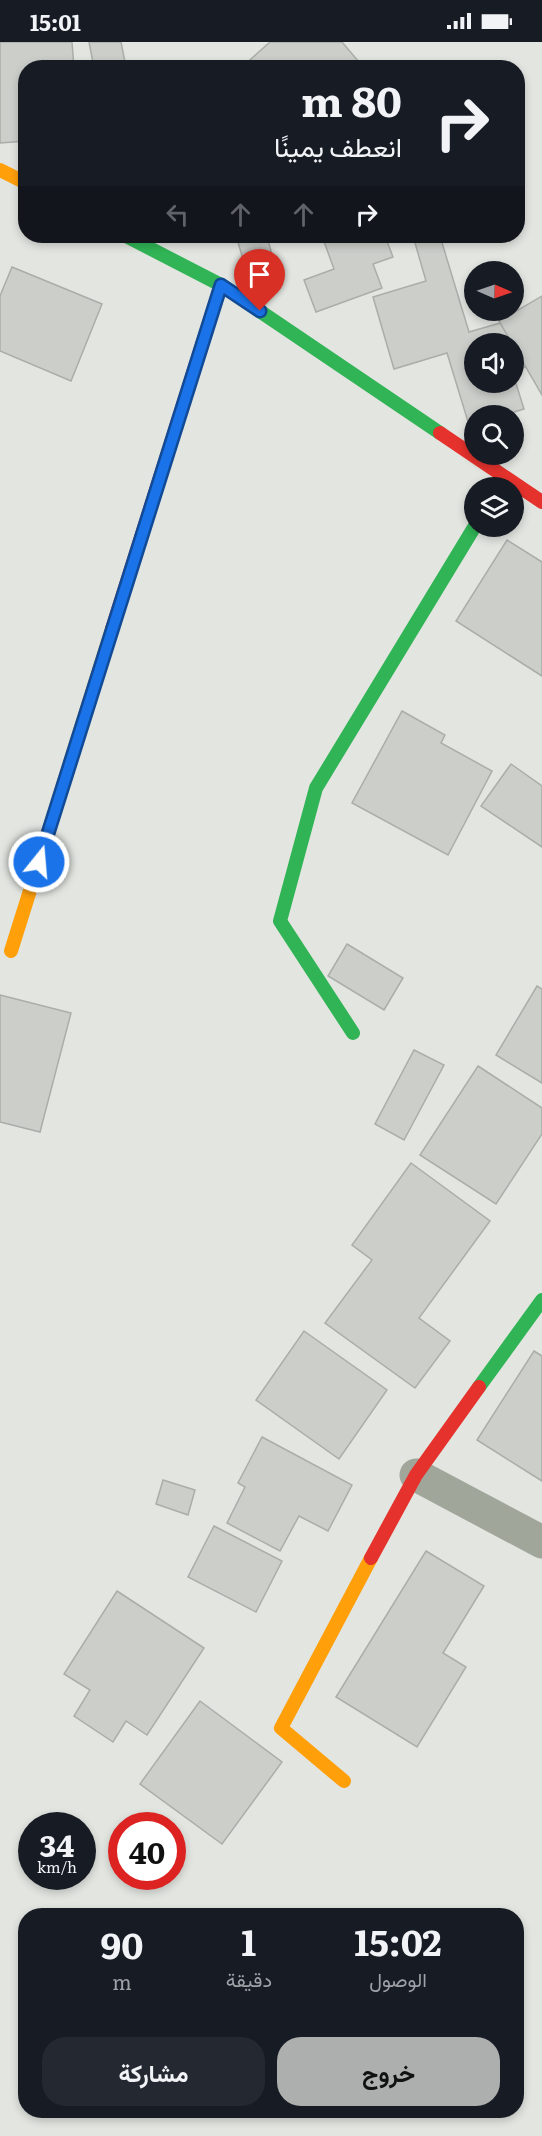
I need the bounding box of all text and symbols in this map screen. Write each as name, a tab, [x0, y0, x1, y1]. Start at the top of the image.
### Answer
text: 15:01	[30, 5, 81, 38]
text: 80 m	[301, 68, 402, 130]
icon: right	[423, 84, 501, 162]
text: انعطف يمينًا	[274, 125, 402, 165]
icon: left	[161, 198, 194, 231]
icon: ahead	[224, 198, 257, 231]
icon: ahead	[287, 198, 320, 231]
icon: right	[350, 198, 383, 231]
pin	[234, 249, 285, 311]
icon: arrive	[243, 258, 276, 291]
north arrow	[464, 261, 524, 321]
map controls	[464, 261, 524, 537]
button: sound	[464, 333, 524, 393]
button: search	[464, 405, 524, 465]
button: layers	[464, 477, 524, 537]
position arrow	[7, 830, 71, 894]
speed limit sign: 40	[108, 1812, 186, 1890]
text: 34	[40, 1822, 74, 1866]
text: km/h	[37, 1855, 77, 1878]
text: 1	[241, 1914, 256, 1967]
text: 15:02	[354, 1914, 442, 1967]
text: 90	[100, 1917, 143, 1970]
text: دقيقة	[226, 1963, 272, 1993]
text: الوصول	[369, 1963, 427, 1993]
text: m	[112, 1966, 132, 1996]
button: مشاركة	[42, 2037, 265, 2106]
button: خروج	[277, 2037, 500, 2106]

